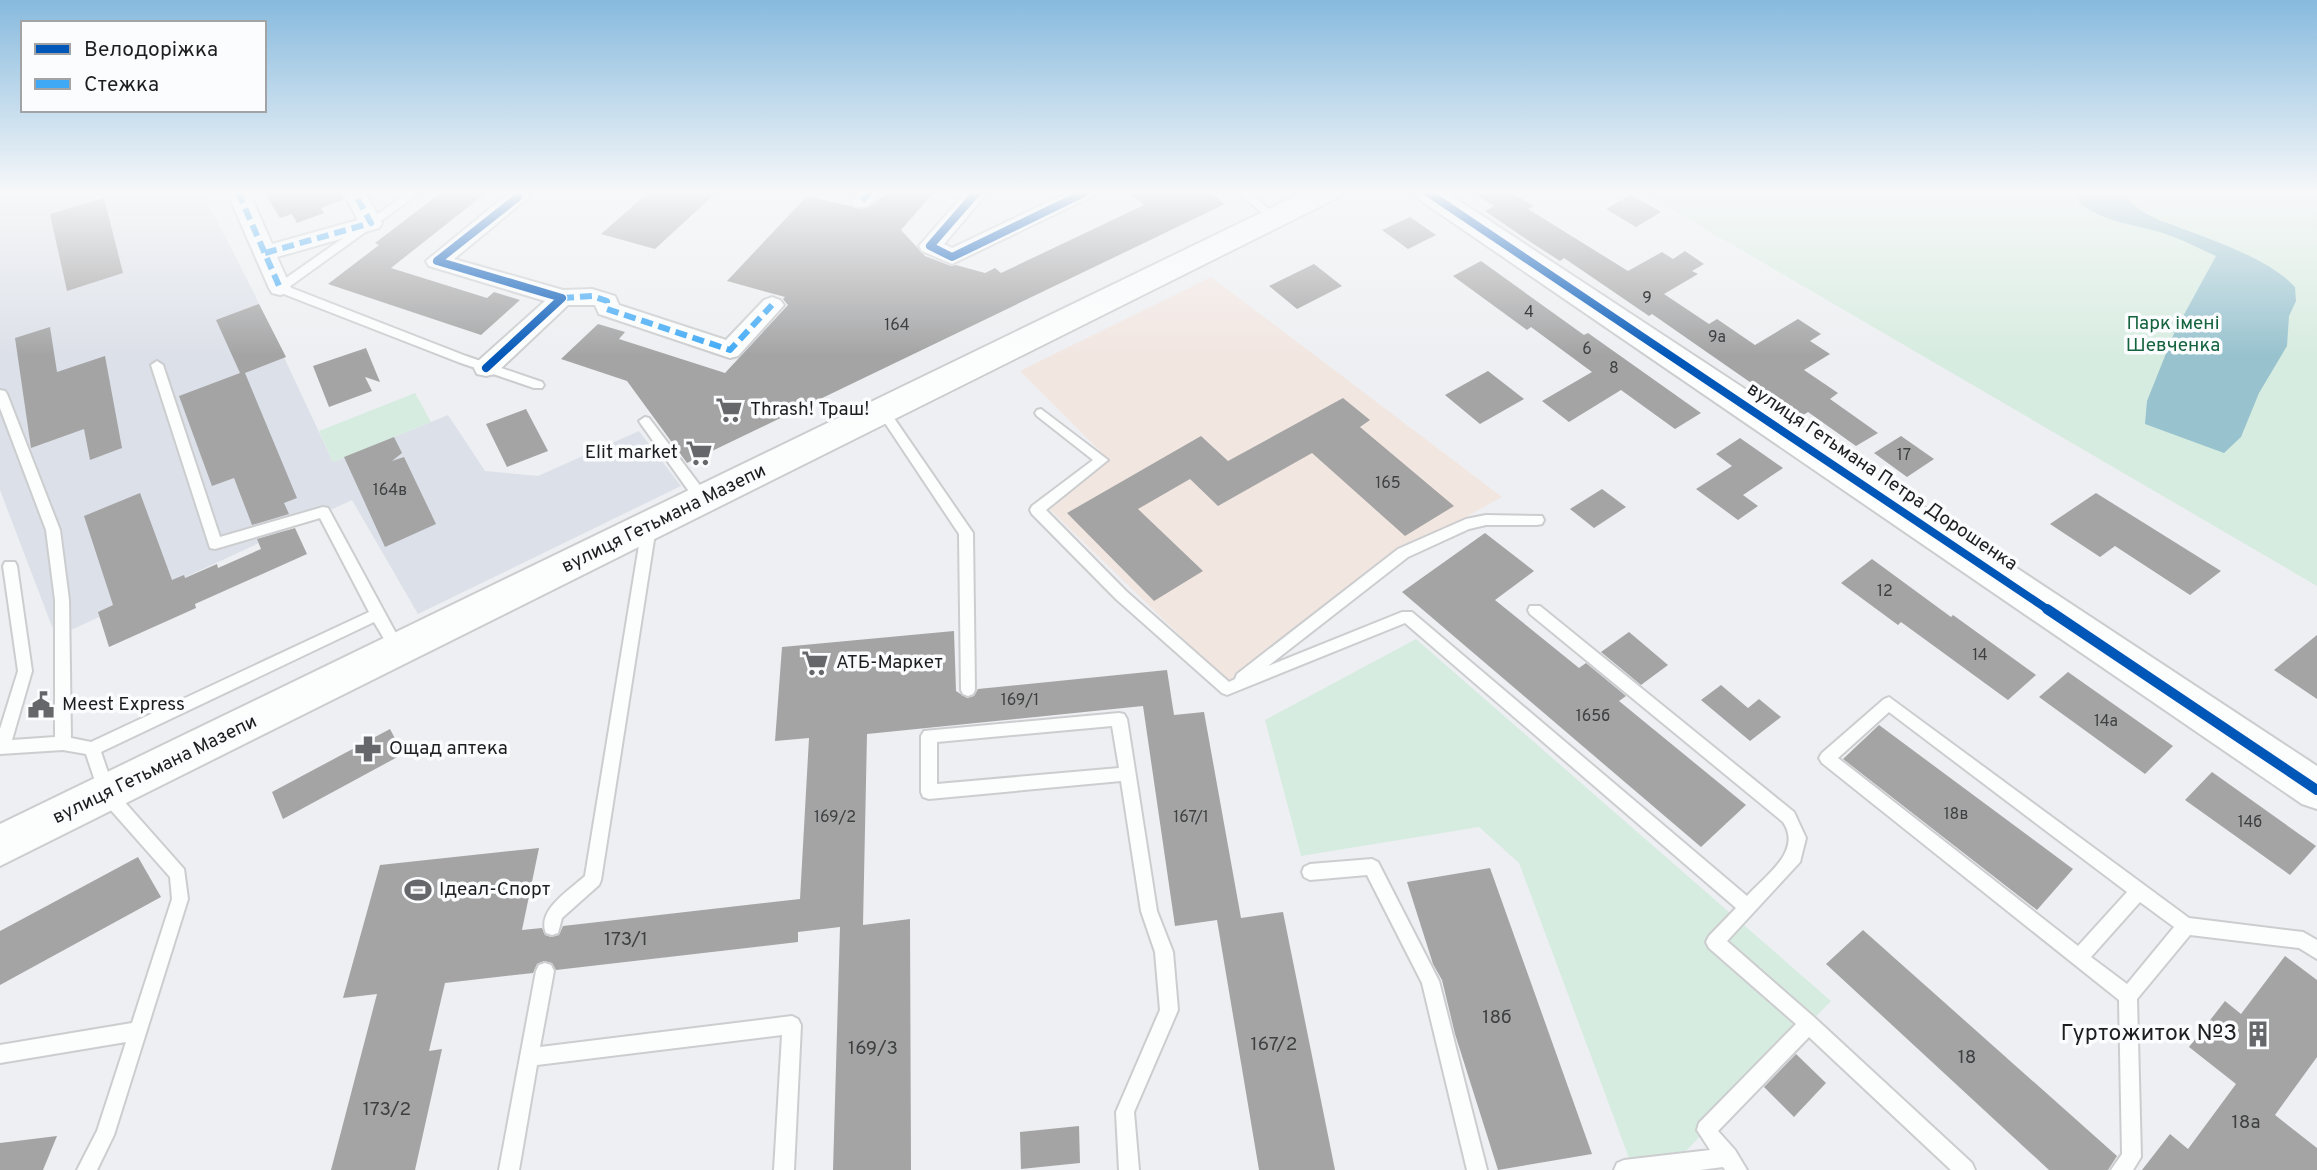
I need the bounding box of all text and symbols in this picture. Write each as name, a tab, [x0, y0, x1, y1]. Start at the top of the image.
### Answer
legend	[21, 21, 266, 112]
text: Велодоріжка	[84, 37, 218, 64]
text: Стежка	[84, 72, 159, 99]
house number: 9	[1642, 289, 1652, 309]
house number: 4	[1524, 303, 1534, 323]
park label: Парк імені Шевченка	[2126, 312, 2220, 358]
house number: 164	[884, 316, 910, 336]
house number: 9а	[1708, 328, 1726, 348]
house number: 6	[1582, 340, 1592, 360]
house number: 8	[1609, 359, 1619, 379]
street label: вулиця Гетьмана Петра Дорошенка	[1742, 377, 2022, 577]
supermarket icon: Thrash! Траш!	[714, 395, 744, 425]
place label: Thrash! Траш!	[750, 398, 869, 422]
supermarket icon: Elit market	[684, 438, 714, 468]
place label: Elit market	[585, 441, 678, 465]
house number: 17	[1897, 446, 1911, 466]
street label: вулиця Гетьмана Мазепи	[558, 459, 770, 579]
house number: 165	[1375, 474, 1401, 494]
house number: 164в	[373, 481, 407, 501]
house number: 12	[1877, 582, 1893, 602]
house number: 14	[1972, 646, 1988, 666]
supermarket icon: АТБ-Маркет	[800, 648, 830, 678]
place label: АТБ-Маркет	[836, 651, 943, 675]
public building icon: Meest Express	[26, 690, 56, 720]
house number: 169/1	[1001, 691, 1039, 711]
place label: Meest Express	[62, 693, 185, 717]
house number: 165б	[1576, 707, 1610, 727]
street label: вулиця Гетьмана Мазепи	[49, 710, 261, 830]
house number: 14а	[2094, 712, 2118, 732]
pharmacy icon: Ощад аптека	[353, 734, 383, 764]
place label: Ощад аптека	[389, 737, 508, 761]
house number: 18в	[1944, 805, 1968, 825]
house number: 169/2	[814, 808, 856, 828]
house number: 167/1	[1173, 808, 1209, 828]
house number: 14б	[2238, 813, 2262, 833]
sports icon: Ідеал-Спорт	[403, 875, 433, 905]
place label: Ідеал-Спорт	[439, 878, 551, 902]
house number: 173/1	[604, 928, 648, 952]
house number: 18б	[1482, 1006, 1512, 1030]
building icon: Гуртожиток №3	[2243, 1019, 2273, 1049]
place label: Гуртожиток №3	[2060, 1020, 2237, 1049]
house number: 167/2	[1251, 1033, 1297, 1057]
house number: 169/3	[848, 1037, 898, 1061]
house number: 18	[1958, 1046, 1976, 1070]
house number: 173/2	[363, 1098, 411, 1122]
house number: 18а	[2232, 1111, 2260, 1135]

